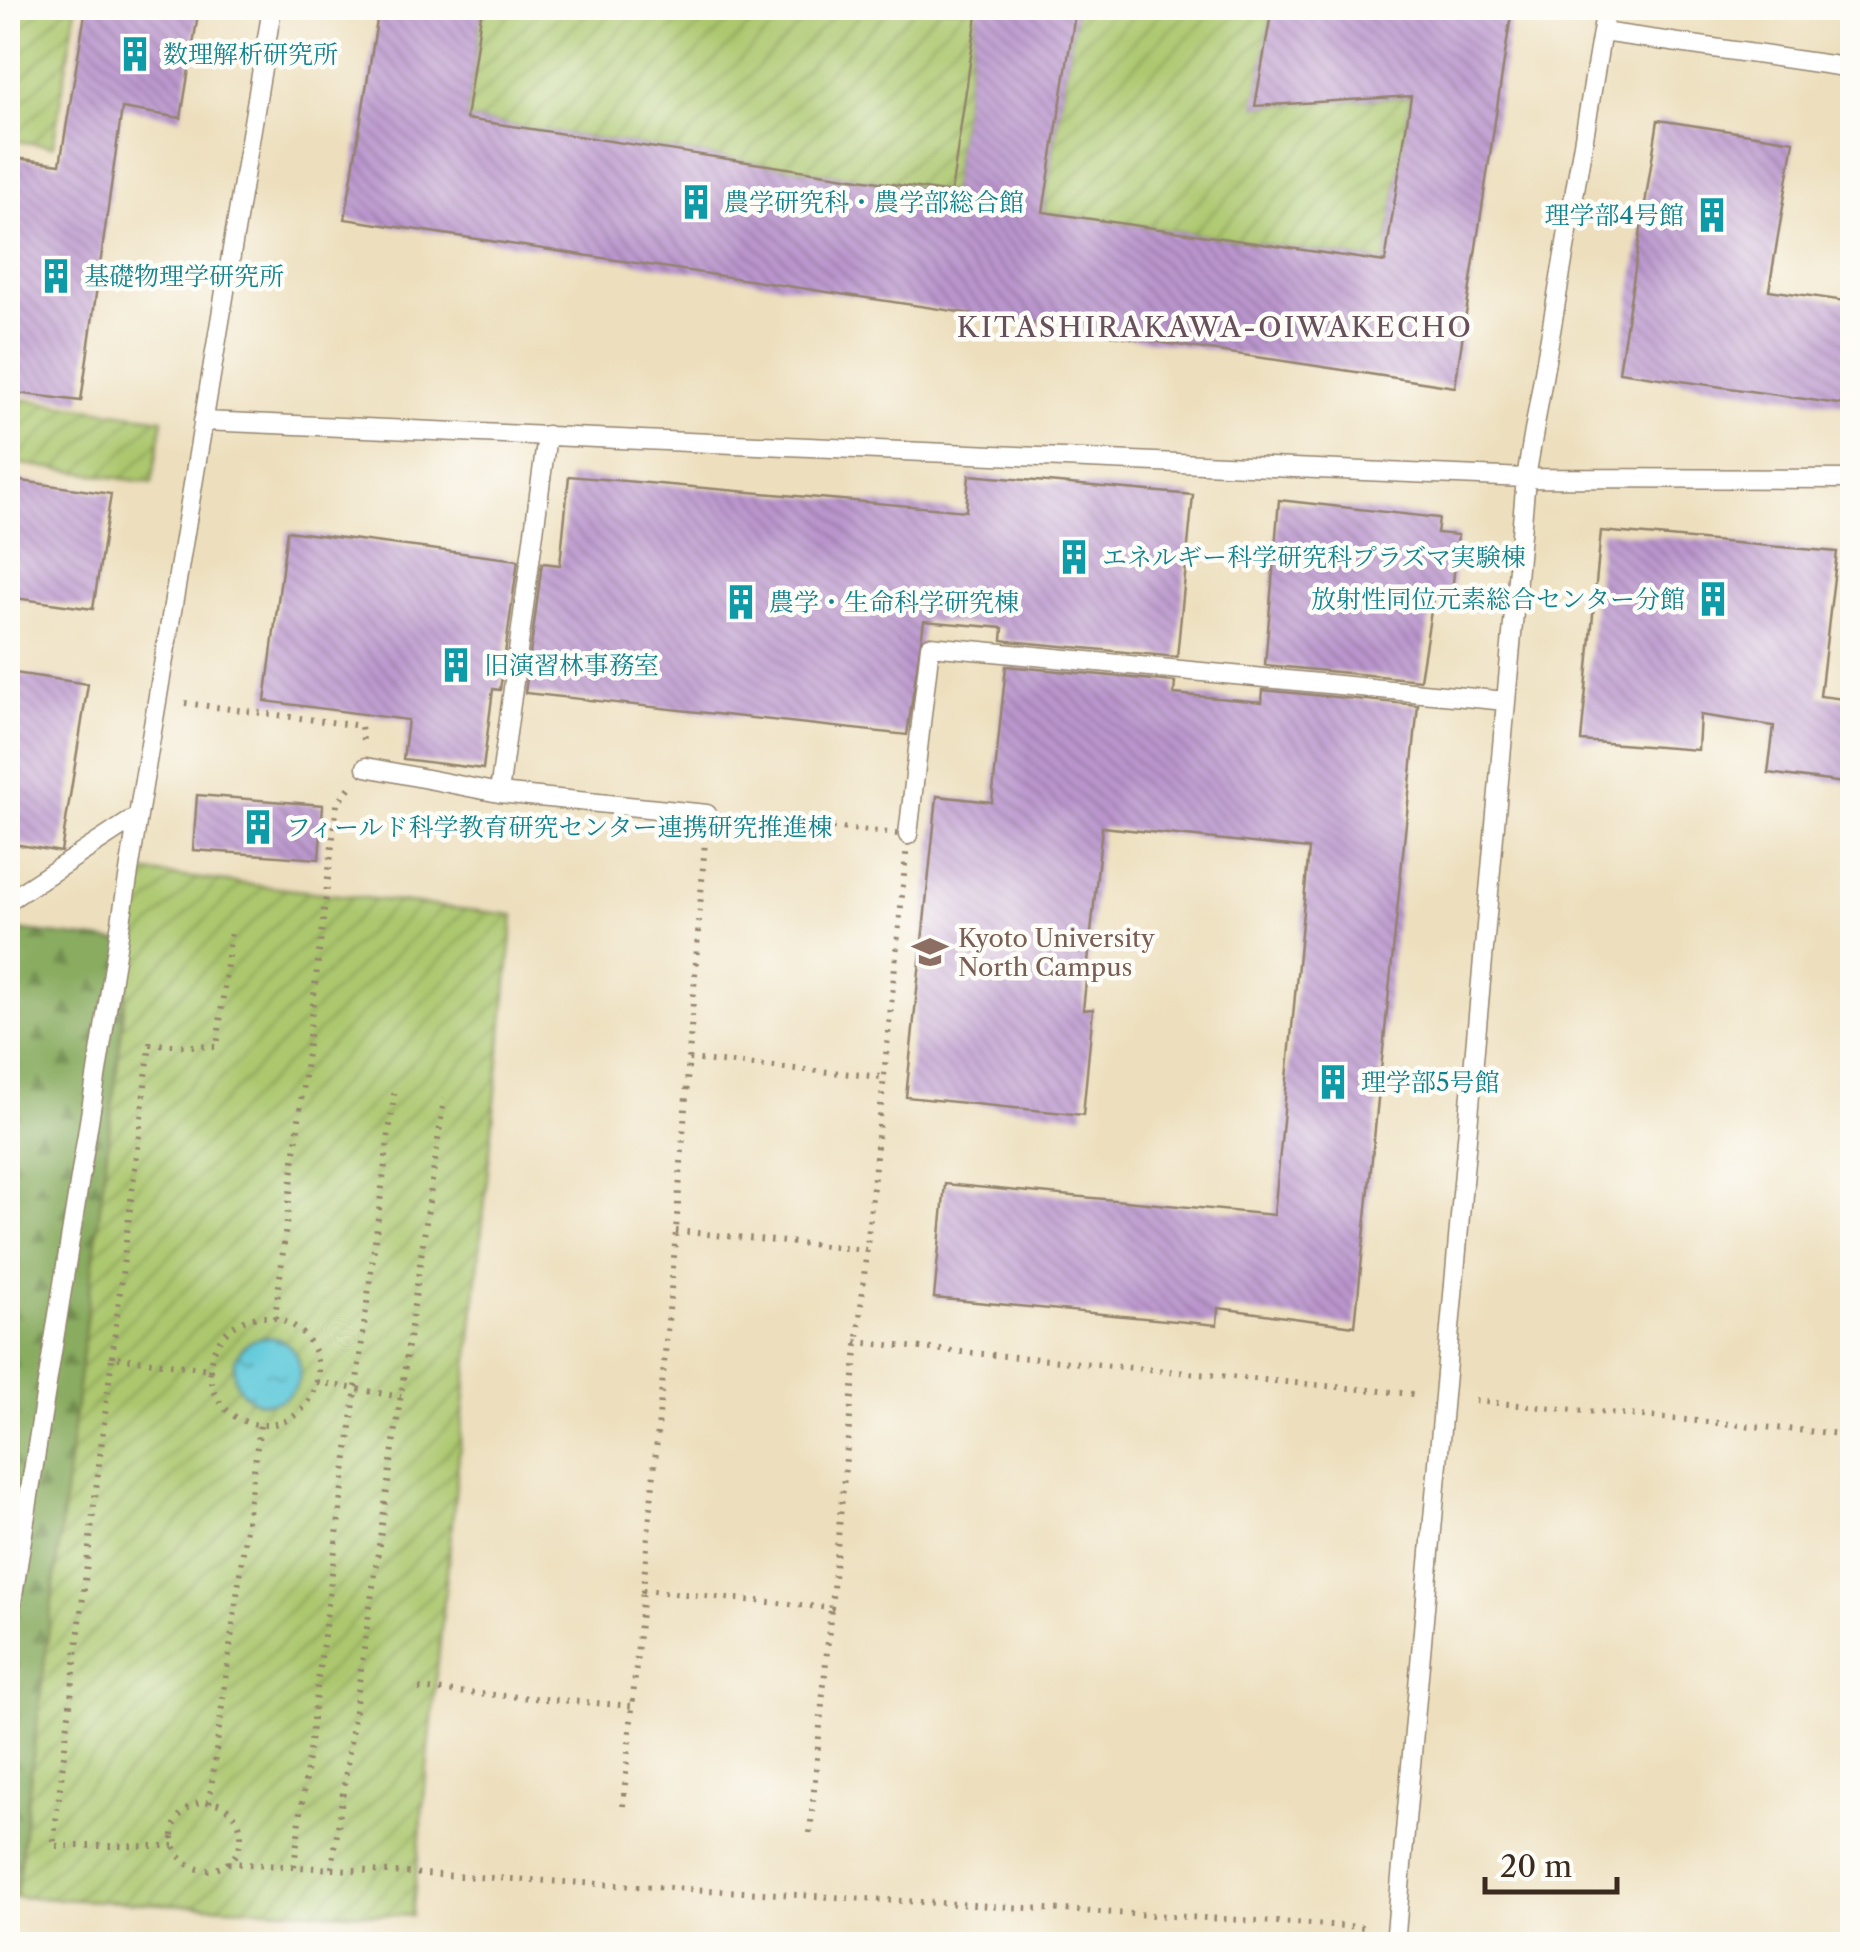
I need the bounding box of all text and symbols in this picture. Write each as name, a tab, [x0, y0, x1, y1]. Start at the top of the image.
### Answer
building icon: 数理解析研究所	[116, 35, 154, 73]
place label: 数理解析研究所	[163, 39, 338, 70]
building icon: 農学研究科・農学部総合館	[677, 183, 715, 221]
place label: 農学研究科・農学部総合館	[724, 187, 1024, 218]
building icon: 理学部4号館	[1693, 196, 1731, 234]
place label: 理学部4号館	[1545, 200, 1684, 231]
building icon: 基礎物理学研究所	[37, 257, 75, 295]
place label: 基礎物理学研究所	[84, 261, 284, 292]
district label: KITASHIRAKAWA-OIWAKECHO	[957, 310, 1473, 344]
building icon: エネルギー科学研究科プラズマ実験棟	[1055, 538, 1093, 576]
place label: エネルギー科学研究科プラズマ実験棟	[1102, 542, 1526, 573]
building icon: 放射性同位元素総合センター分館	[1694, 580, 1732, 618]
building icon: 農学・生命科学研究棟	[722, 583, 760, 621]
place label: 放射性同位元素総合センター分館	[1311, 584, 1685, 615]
place label: 農学・生命科学研究棟	[769, 587, 1019, 618]
building icon: 旧演習林事務室	[437, 646, 475, 684]
place label: 旧演習林事務室	[484, 650, 659, 681]
building icon: フィールド科学教育研究センター連携研究推進棟	[239, 808, 277, 846]
place label: フィールド科学教育研究センター連携研究推進棟	[286, 812, 833, 843]
place label: Kyoto University North Campus	[958, 923, 1156, 983]
school or university icon: Kyoto University North Campus	[911, 933, 949, 971]
building icon: 理学部5号館	[1314, 1063, 1352, 1101]
place label: 理学部5号館	[1361, 1067, 1500, 1098]
scale bar	[1485, 1832, 1618, 1894]
text: 20 m	[1500, 1848, 1572, 1885]

